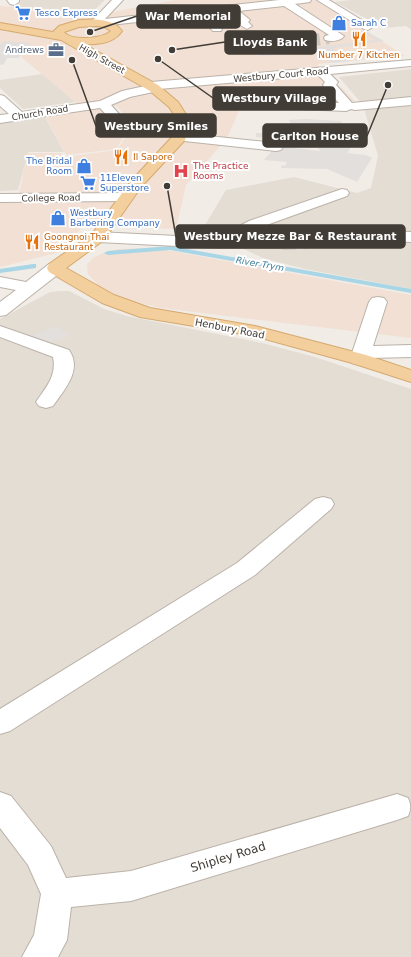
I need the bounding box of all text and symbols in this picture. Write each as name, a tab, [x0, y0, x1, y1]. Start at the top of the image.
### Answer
supermarket icon: Tesco Express	[14, 4, 32, 22]
callout: War Memorial	[137, 5, 240, 28]
place label: Tesco Express	[34, 8, 98, 18]
text: War Memorial	[145, 10, 231, 23]
shop icon: Sarah C	[330, 14, 348, 32]
place label: Sarah C	[351, 18, 386, 28]
restaurant icon: Number 7 Kitchen	[350, 30, 368, 48]
callout: Lloyds Bank	[225, 31, 316, 54]
text: Lloyds Bank	[233, 36, 308, 49]
office icon: Andrews	[47, 41, 65, 59]
street label: High Street	[77, 42, 127, 76]
place label: Andrews	[5, 45, 44, 55]
place label: Number 7 Kitchen	[318, 50, 400, 60]
street label: Westbury Court Road	[233, 66, 329, 84]
callout: Westbury Village	[213, 87, 335, 110]
text: Westbury Village	[221, 92, 327, 105]
street label: Church Road	[11, 104, 69, 122]
callout: Westbury Smiles	[96, 114, 216, 137]
text: Westbury Smiles	[104, 120, 208, 133]
callout: Carlton House	[263, 124, 367, 147]
text: Carlton House	[271, 130, 359, 143]
restaurant icon: Il Sapore	[112, 148, 130, 166]
place label: Il Sapore	[133, 152, 173, 162]
place label: The Bridal Room	[25, 156, 72, 176]
shop icon: The Bridal Room	[75, 157, 93, 175]
place label: The Practice Rooms	[192, 161, 249, 181]
hospital icon: The Practice Rooms	[172, 162, 190, 180]
place label: 11Eleven Superstore	[100, 173, 150, 193]
supermarket icon: 11Eleven Superstore	[79, 174, 97, 192]
street label: College Road	[21, 192, 81, 204]
place label: Westbury Barbering Company	[70, 208, 161, 228]
shop icon: Westbury Barbering Company	[49, 209, 67, 227]
callout: Westbury Mezze Bar & Restaurant	[176, 225, 405, 248]
text: Westbury Mezze Bar & Restaurant	[183, 230, 397, 243]
place label: Goongnoi Thai Restaurant	[44, 232, 109, 252]
restaurant icon: Goongnoi Thai Restaurant	[23, 233, 41, 251]
water label: River Trym	[235, 255, 285, 273]
street label: Henbury Road	[194, 316, 266, 341]
street label: Shipley Road	[189, 839, 267, 875]

